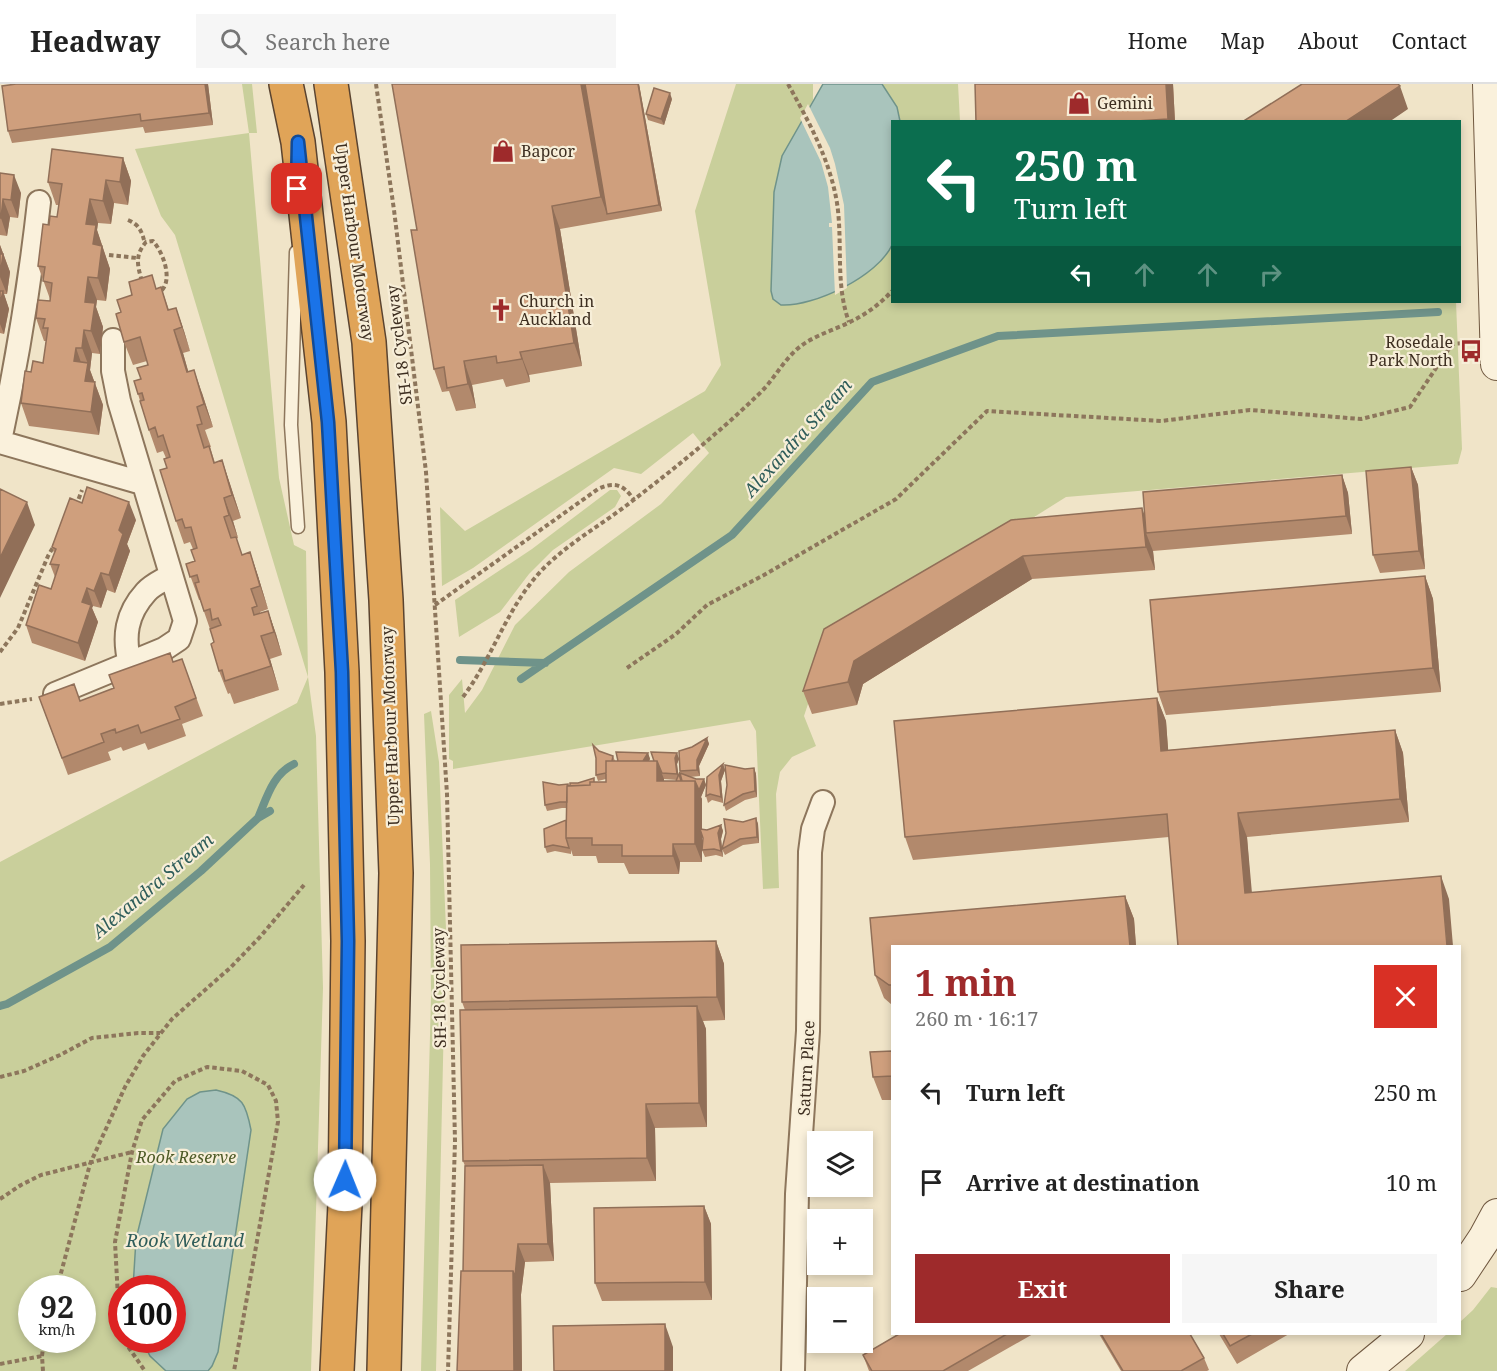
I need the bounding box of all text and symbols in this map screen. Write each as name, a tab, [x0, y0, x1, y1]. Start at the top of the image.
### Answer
search box	[196, 14, 616, 68]
text: Headway	[30, 22, 160, 60]
icon: search	[217, 25, 250, 58]
text: Search here	[265, 26, 390, 56]
text: Home	[1128, 27, 1188, 55]
text: Map	[1221, 27, 1265, 55]
text: About	[1298, 27, 1359, 55]
text: Contact	[1392, 27, 1467, 55]
shop icon: Gemini	[1066, 90, 1092, 116]
place label: Gemini	[1097, 92, 1153, 114]
text: 250 m	[1014, 136, 1138, 193]
shop icon: Bapcor	[490, 138, 516, 164]
place label: Bapcor	[521, 140, 575, 162]
street label: Upper Harbour Motorway	[330, 142, 380, 343]
icon: left	[915, 144, 993, 222]
pin	[271, 163, 322, 214]
icon: arrive	[280, 172, 313, 205]
text: Turn left	[1014, 190, 1127, 227]
icon: left	[1065, 258, 1098, 291]
icon: ahead	[1128, 258, 1161, 291]
icon: ahead	[1191, 258, 1224, 291]
icon: right	[1254, 258, 1287, 291]
street label: SH-18 Cycleway	[381, 283, 417, 406]
place label: Church in Auckland	[519, 290, 594, 330]
church icon: Church in Auckland	[488, 297, 514, 323]
place label: Rosedale Park North	[1369, 331, 1453, 371]
bus stop icon: Rosedale Park North	[1458, 338, 1484, 364]
water label: Alexandra Stream	[736, 373, 857, 503]
street label: Upper Harbour Motorway	[375, 625, 404, 826]
water label: Alexandra Stream	[85, 827, 218, 944]
street label: SH-18 Cycleway	[427, 927, 451, 1048]
text: 1 min	[915, 958, 1017, 1007]
button: close	[1374, 965, 1437, 1028]
text: 260 m · 16:17	[915, 1005, 1038, 1032]
street label: Saturn Place	[793, 1020, 819, 1116]
icon: left	[915, 1076, 948, 1109]
text: Turn left	[966, 1077, 1065, 1107]
text: 250 m	[1374, 1077, 1437, 1107]
map controls	[807, 1131, 873, 1353]
button: layers	[807, 1131, 873, 1197]
park label: Rook Reserve	[135, 1146, 236, 1168]
position arrow	[313, 1148, 377, 1212]
icon: arrive	[915, 1166, 948, 1199]
text: Arrive at destination	[966, 1167, 1200, 1197]
text: 10 m	[1386, 1167, 1437, 1197]
button: +	[807, 1209, 873, 1275]
water label: Rook Wetland	[125, 1228, 245, 1252]
button: Exit	[915, 1254, 1170, 1323]
button: Share	[1182, 1254, 1437, 1323]
speed limit sign: 100	[108, 1275, 186, 1353]
text: 92	[40, 1286, 74, 1327]
button: −	[807, 1287, 873, 1353]
text: km/h	[39, 1319, 75, 1339]

